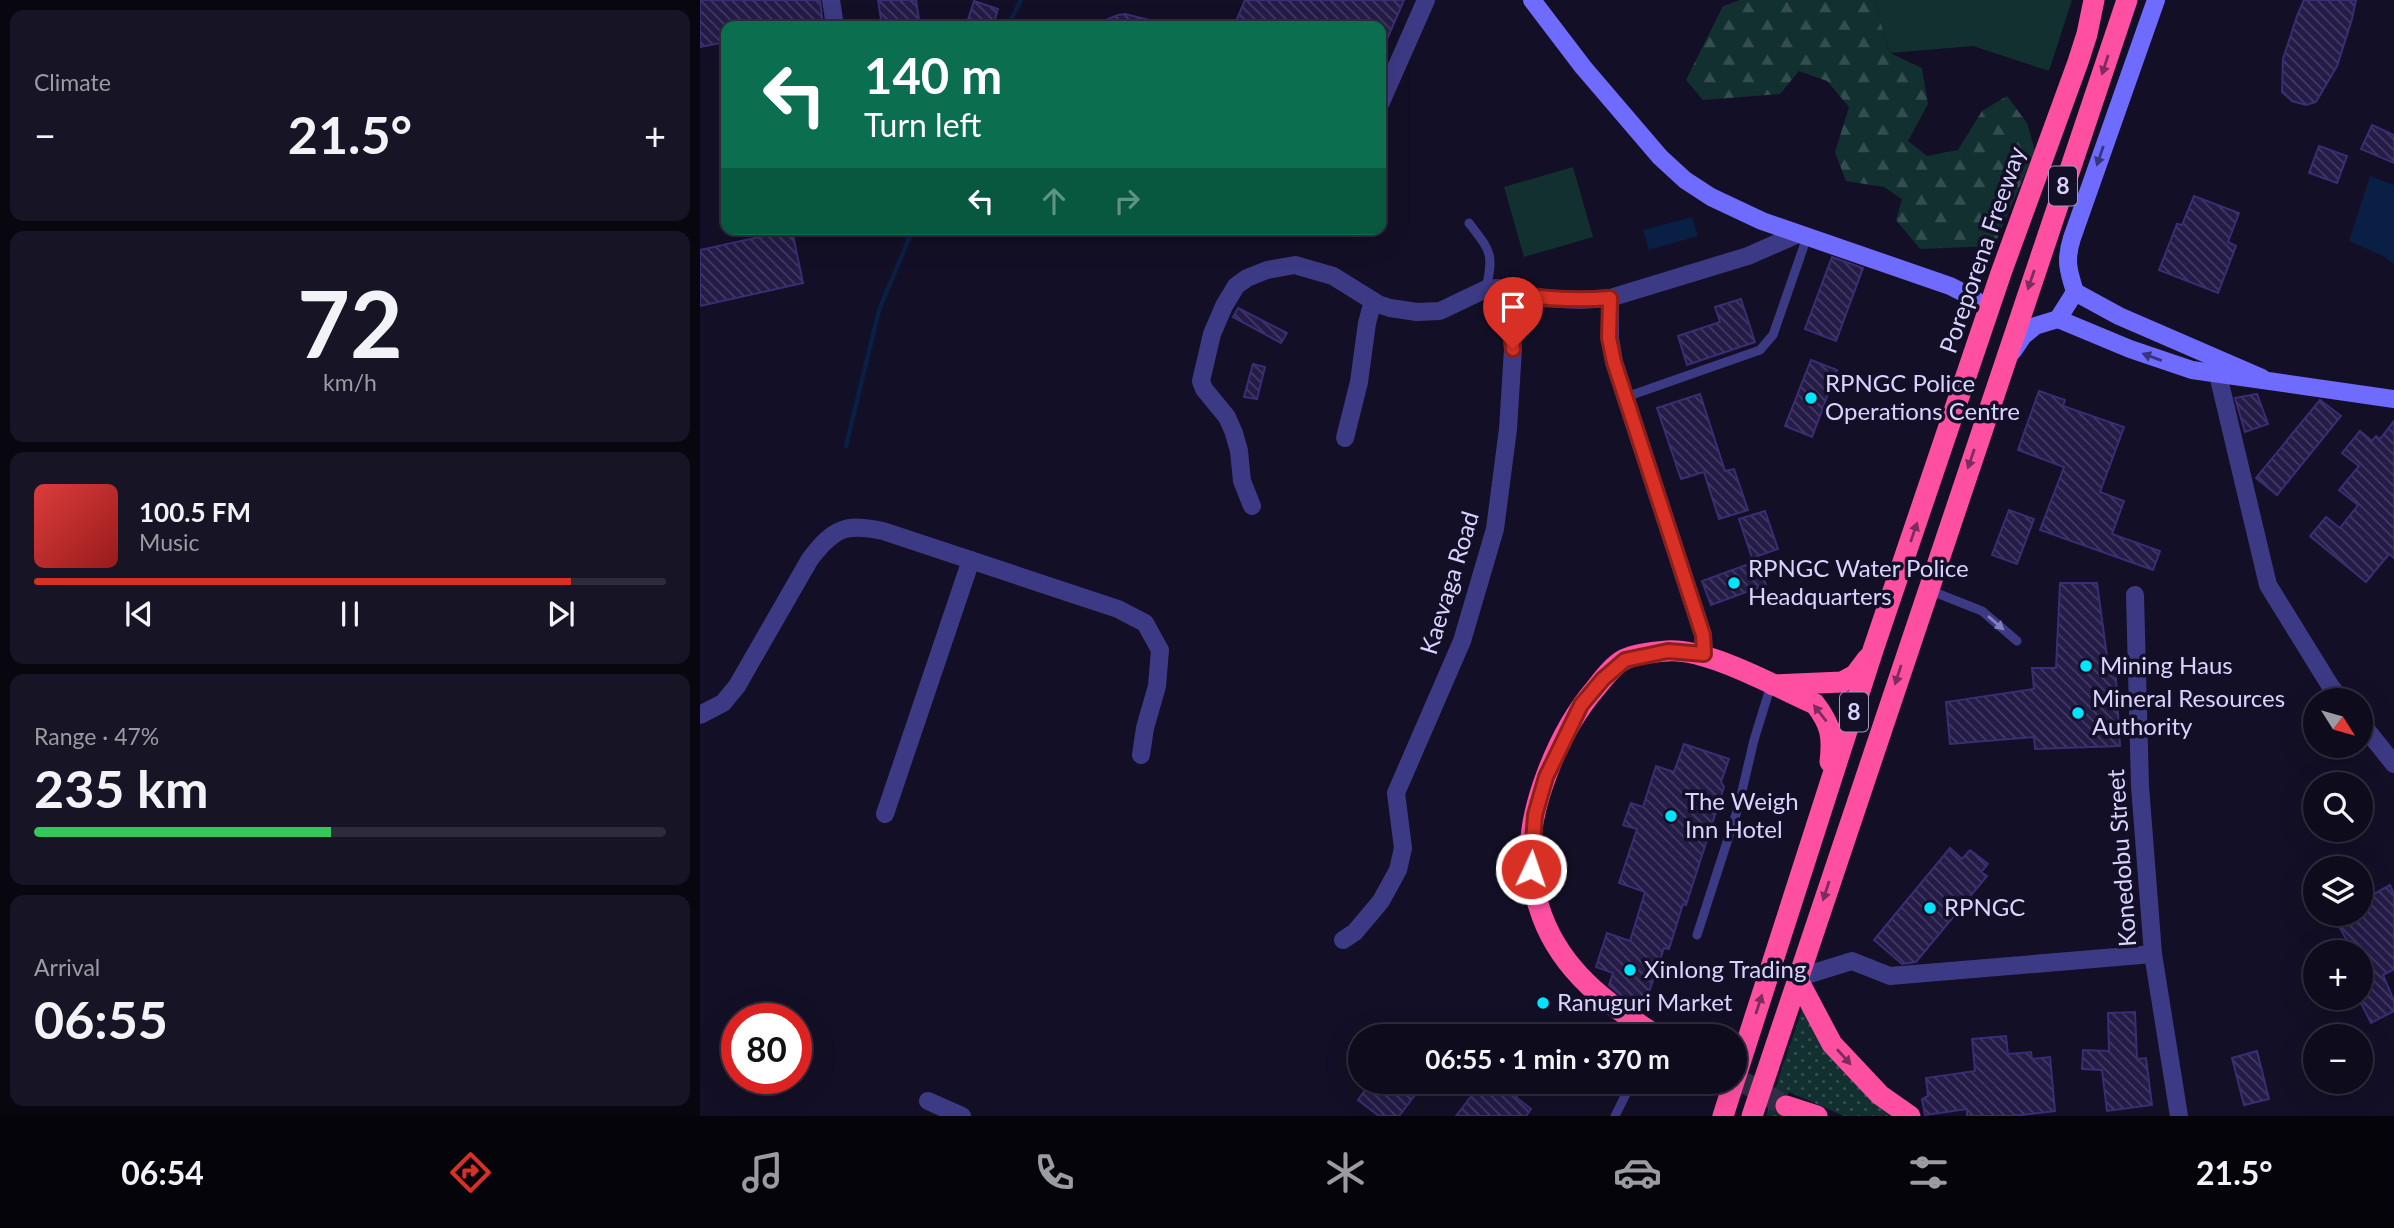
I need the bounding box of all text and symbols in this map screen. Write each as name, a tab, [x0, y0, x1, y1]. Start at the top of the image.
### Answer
text: 140 m	[864, 46, 1002, 104]
icon: left	[749, 49, 840, 140]
one-way arrow	[2100, 54, 2110, 75]
text: Climate	[34, 68, 111, 96]
text: 21.5°	[288, 103, 412, 165]
text: Turn left	[864, 105, 981, 144]
text: −	[34, 112, 56, 158]
text: +	[644, 112, 666, 158]
street label: Poreporena Freeway	[1933, 142, 2031, 357]
one-way arrow	[2094, 146, 2105, 167]
road number: 8	[2049, 167, 2077, 206]
icon: left	[962, 182, 1000, 220]
icon: ahead	[1035, 182, 1073, 220]
icon: right	[1108, 182, 1146, 220]
text: 72	[297, 268, 403, 377]
one-way arrow	[2025, 269, 2036, 290]
pin	[1483, 277, 1543, 349]
icon: arrive	[1494, 288, 1532, 326]
one-way arrow	[2141, 351, 2162, 362]
text: km/h	[323, 368, 377, 396]
place label: RPNGC Police Operations Centre	[1825, 368, 2020, 425]
marker: RPNGC Police Operations Centre	[1803, 390, 1819, 406]
one-way arrow	[1965, 449, 1976, 470]
text: 100.5 FM	[139, 496, 251, 528]
street label: Kaevaga Road	[1413, 508, 1484, 658]
one-way arrow	[1909, 521, 1919, 542]
text: Music	[139, 528, 199, 556]
place label: RPNGC Water Police Headquarters	[1748, 553, 1969, 610]
marker: RPNGC Water Police Headquarters	[1726, 575, 1742, 591]
icon: previous	[120, 595, 158, 633]
icon: pause	[331, 595, 369, 633]
icon: next	[542, 595, 580, 633]
one-way arrow	[1987, 615, 2005, 631]
place label: Mining Haus	[2100, 650, 2233, 679]
marker: Mining Haus	[2078, 658, 2094, 674]
one-way arrow	[1893, 665, 1903, 686]
place label: Mineral Resources Authority	[2092, 683, 2285, 740]
north arrow	[2303, 688, 2373, 758]
map controls	[2303, 688, 2373, 1094]
road number: 8	[1840, 692, 1868, 732]
one-way arrow	[1813, 704, 1828, 722]
marker: Mineral Resources Authority	[2070, 705, 2086, 721]
text: Range · 47%	[34, 722, 159, 750]
text: 235 km	[34, 757, 208, 819]
street label: Konedobu Street	[2100, 768, 2141, 948]
button: search	[2303, 772, 2373, 842]
place label: The Weigh Inn Hotel	[1685, 786, 1799, 843]
marker: The Weigh Inn Hotel	[1663, 808, 1679, 824]
position arrow	[1494, 832, 1568, 906]
button: layers	[2303, 856, 2373, 926]
one-way arrow	[1820, 881, 1831, 902]
place label: RPNGC	[1944, 892, 2025, 921]
marker: RPNGC	[1922, 900, 1938, 916]
button: +	[2303, 940, 2373, 1010]
text: Arrival	[34, 953, 100, 981]
place label: Xinlong Trading	[1644, 954, 1806, 983]
marker: Xinlong Trading	[1622, 962, 1638, 978]
place label: Ranuguri Market	[1557, 987, 1733, 1016]
text: 06:55	[34, 988, 168, 1050]
one-way arrow	[1754, 994, 1765, 1015]
marker: Ranuguri Market	[1535, 995, 1551, 1011]
speed limit sign: 80	[721, 1003, 812, 1094]
button: −	[2303, 1024, 2373, 1094]
text: 06:55 · 1 min · 370 m	[1425, 1043, 1670, 1075]
one-way arrow	[1836, 1048, 1852, 1066]
icon: directions	[446, 1148, 495, 1197]
icon: music	[738, 1148, 787, 1197]
icon: phone	[1030, 1148, 1079, 1197]
icon: climate	[1321, 1148, 1370, 1197]
icon: car	[1613, 1148, 1662, 1197]
icon: filters	[1904, 1148, 1953, 1197]
text: 06:54	[121, 1153, 204, 1192]
text: 21.5°	[2196, 1153, 2273, 1192]

